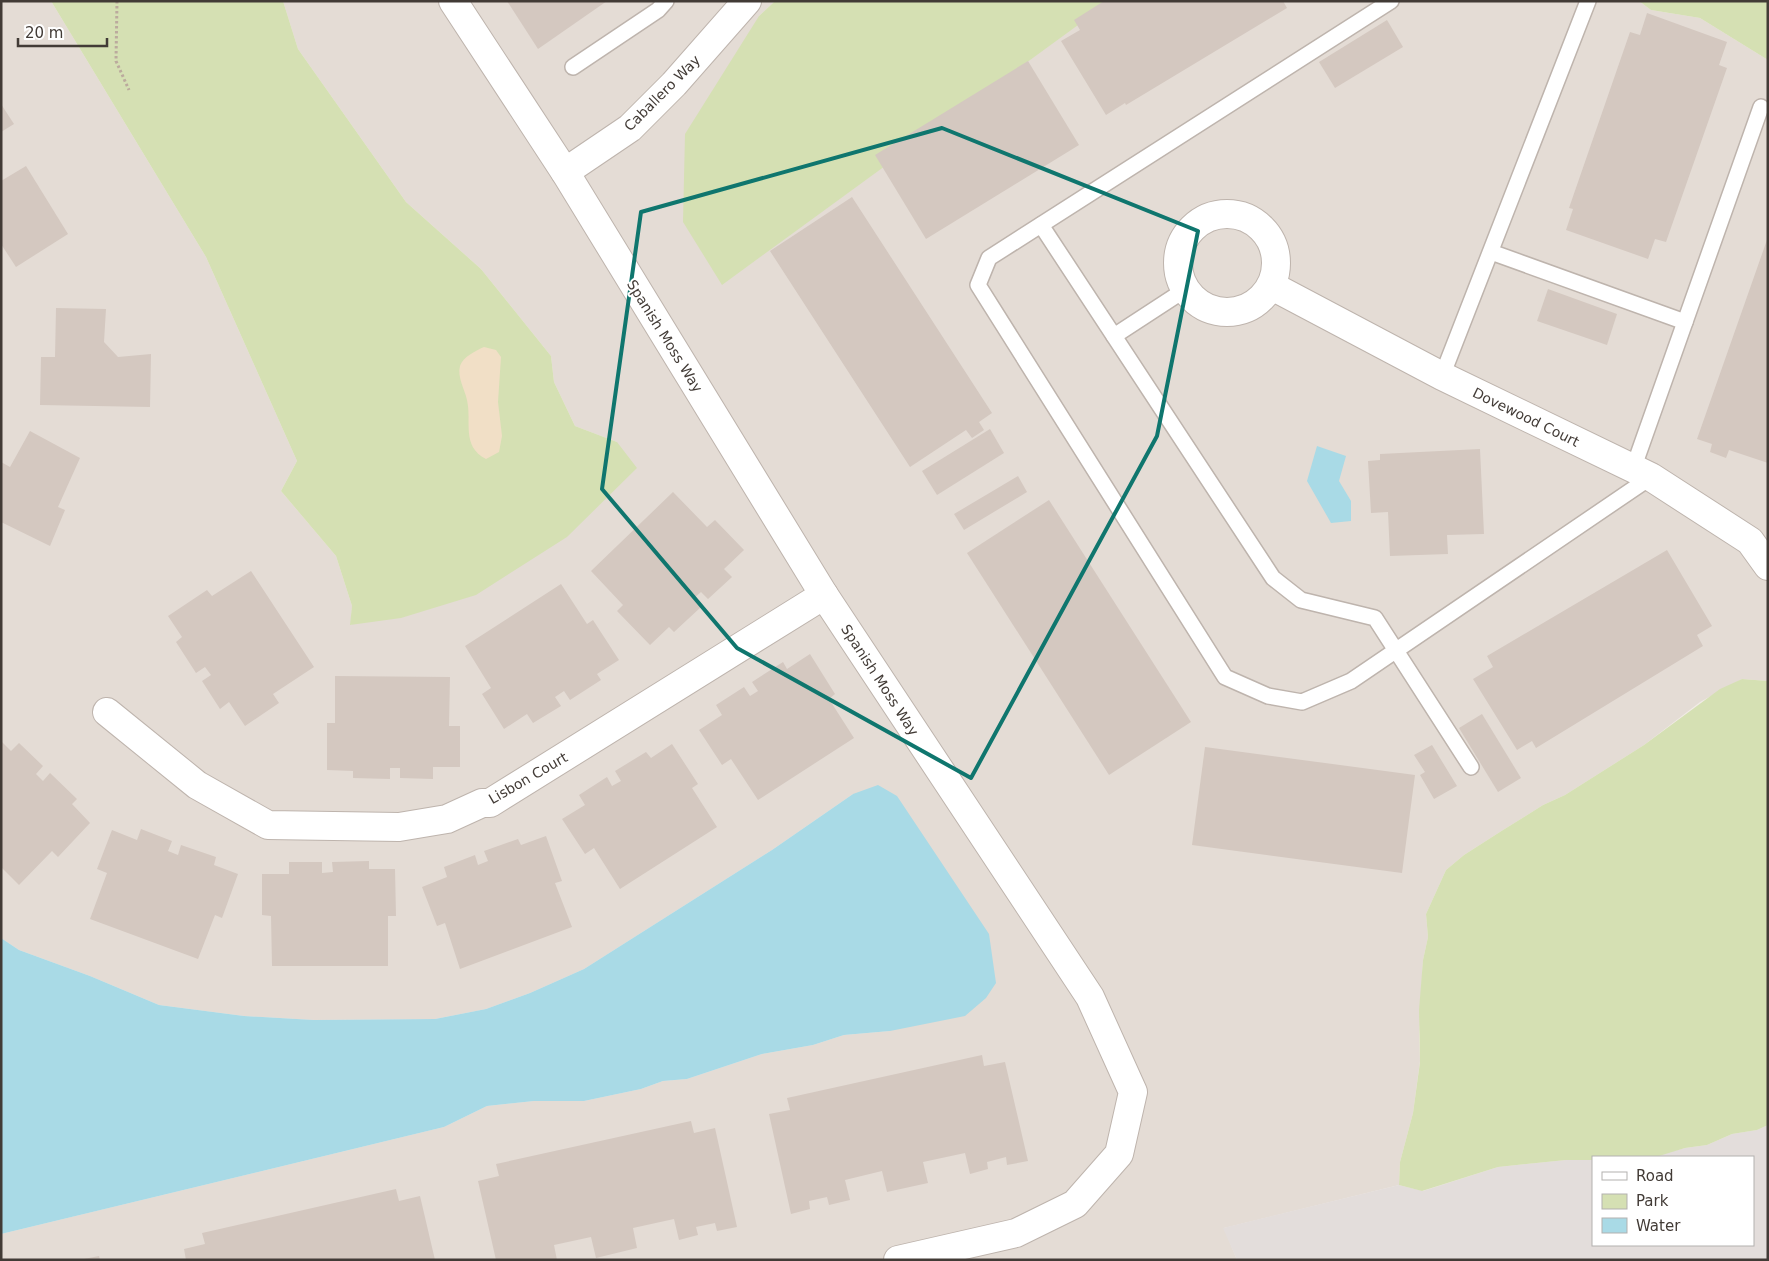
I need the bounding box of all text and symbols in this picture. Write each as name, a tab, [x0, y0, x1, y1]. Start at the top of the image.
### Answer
scale bar	[18, 15, 106, 47]
text: 20 m	[25, 24, 63, 42]
street label: Caballero Way	[621, 52, 703, 134]
street label: Spanish Moss Way	[624, 277, 706, 395]
street label: Dovewood Court	[1470, 384, 1582, 450]
street label: Spanish Moss Way	[838, 621, 922, 739]
street label: Lisbon Court	[486, 749, 571, 807]
legend	[1592, 1156, 1754, 1246]
text: Road	[1636, 1167, 1674, 1185]
text: Park	[1636, 1192, 1669, 1210]
text: Water	[1636, 1217, 1681, 1235]

